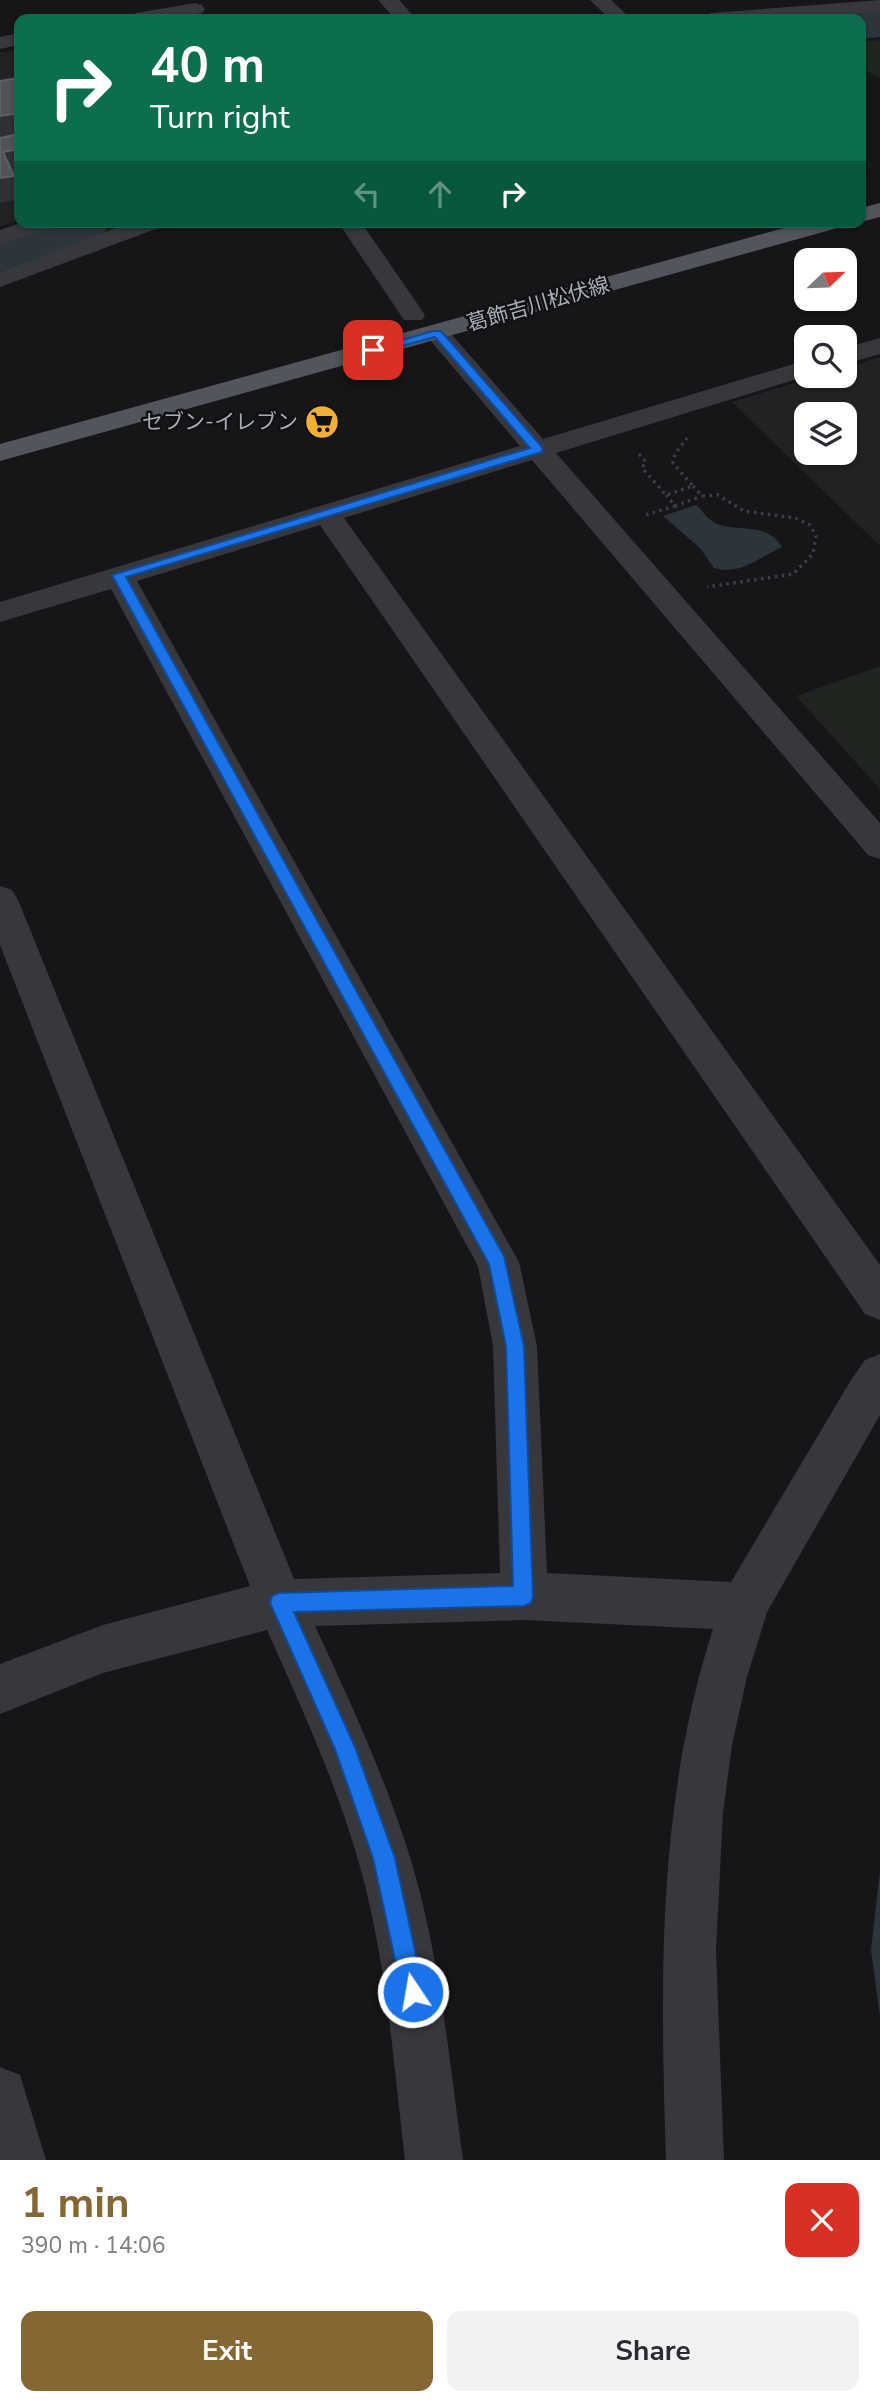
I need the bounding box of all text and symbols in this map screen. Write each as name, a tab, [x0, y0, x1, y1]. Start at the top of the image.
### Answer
text: 40 m	[150, 32, 265, 99]
icon: right	[35, 42, 126, 133]
text: Turn right	[150, 96, 290, 139]
icon: left	[348, 175, 386, 213]
icon: ahead	[421, 175, 459, 213]
icon: right	[494, 175, 532, 213]
north arrow	[794, 248, 858, 312]
map controls	[794, 248, 857, 465]
street label: 葛飾吉川松伏線	[463, 270, 613, 338]
pin	[343, 320, 403, 380]
button: search	[794, 325, 857, 388]
icon: arrive	[354, 331, 392, 369]
button: layers	[794, 402, 857, 465]
supermarket icon: セブン-イレブン	[303, 403, 341, 441]
place label: セブン-イレブン	[142, 408, 298, 436]
position arrow	[376, 1955, 450, 2029]
text: 1 min	[21, 2175, 130, 2232]
button: close	[785, 2183, 859, 2257]
text: 390 m · 14:06	[21, 2230, 166, 2261]
button: Exit	[21, 2311, 433, 2391]
button: Share	[447, 2311, 859, 2391]

